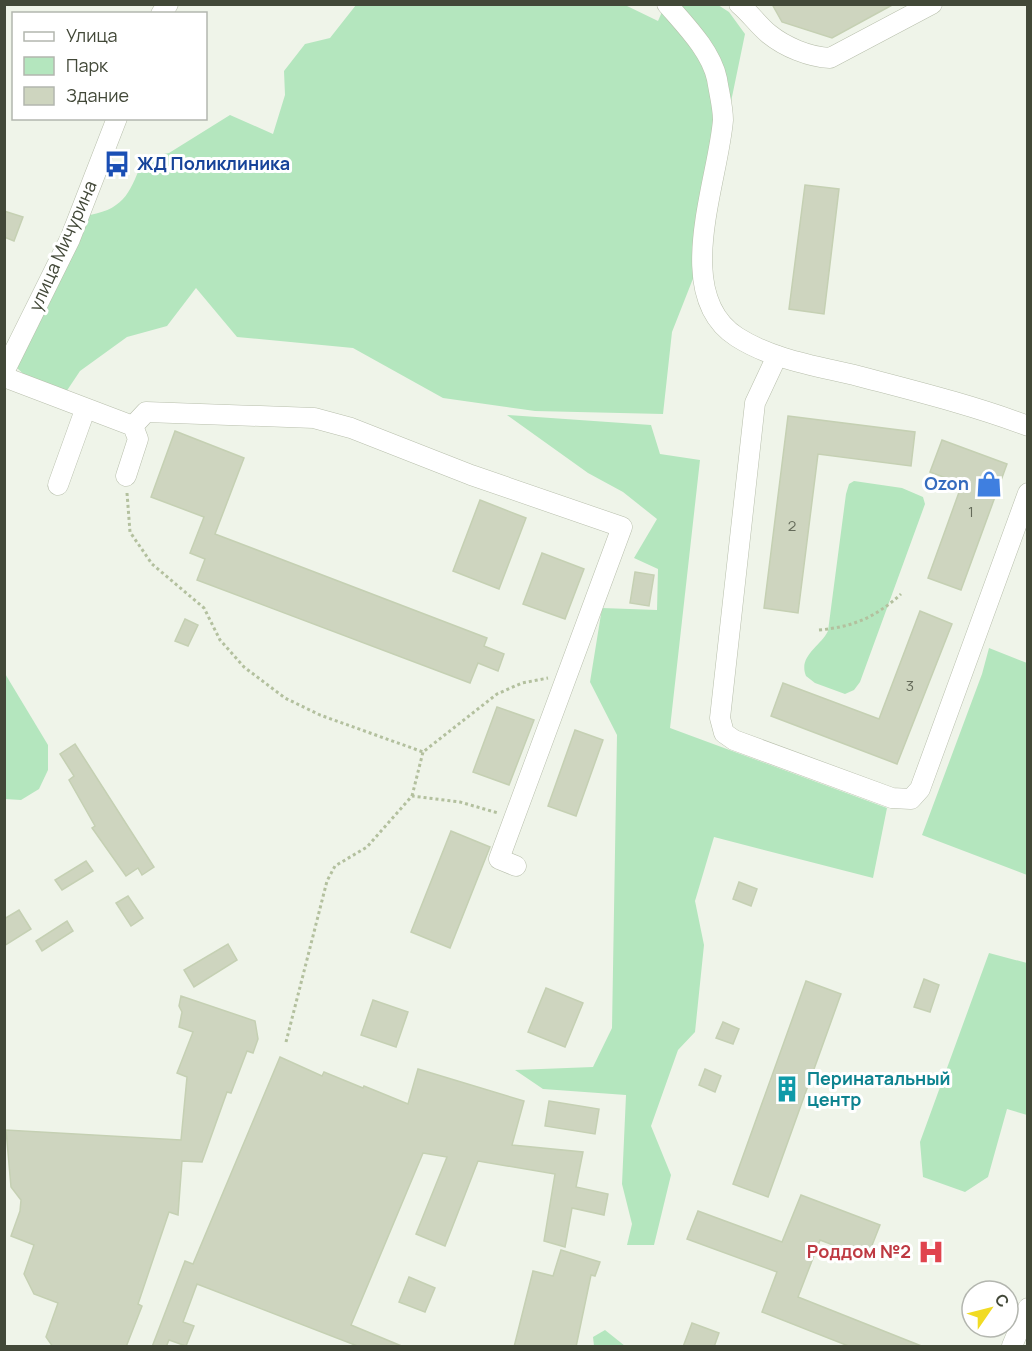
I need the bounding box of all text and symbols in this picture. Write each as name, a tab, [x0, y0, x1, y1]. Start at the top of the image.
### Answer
legend	[12, 12, 207, 120]
text: Улица	[66, 23, 118, 47]
text: Парк	[66, 53, 109, 77]
text: Здание	[66, 83, 129, 107]
bus stop icon: ЖД Поликлиника	[102, 149, 132, 179]
place label: ЖД Поликлиника	[137, 151, 290, 175]
street label: улица Мичурина	[23, 176, 102, 315]
shop icon: Ozon	[974, 469, 1004, 499]
place label: Ozon	[924, 471, 969, 495]
house number: 1	[968, 501, 974, 522]
house number: 2	[788, 515, 796, 536]
house number: 3	[906, 675, 914, 696]
place label: Перинатальный центр	[807, 1066, 950, 1111]
building icon: Перинатальный центр	[772, 1074, 802, 1104]
hospital icon: Роддом №2	[916, 1237, 946, 1267]
place label: Роддом №2	[807, 1239, 911, 1263]
north arrow	[960, 1279, 1020, 1339]
text: С	[990, 1289, 1015, 1312]

